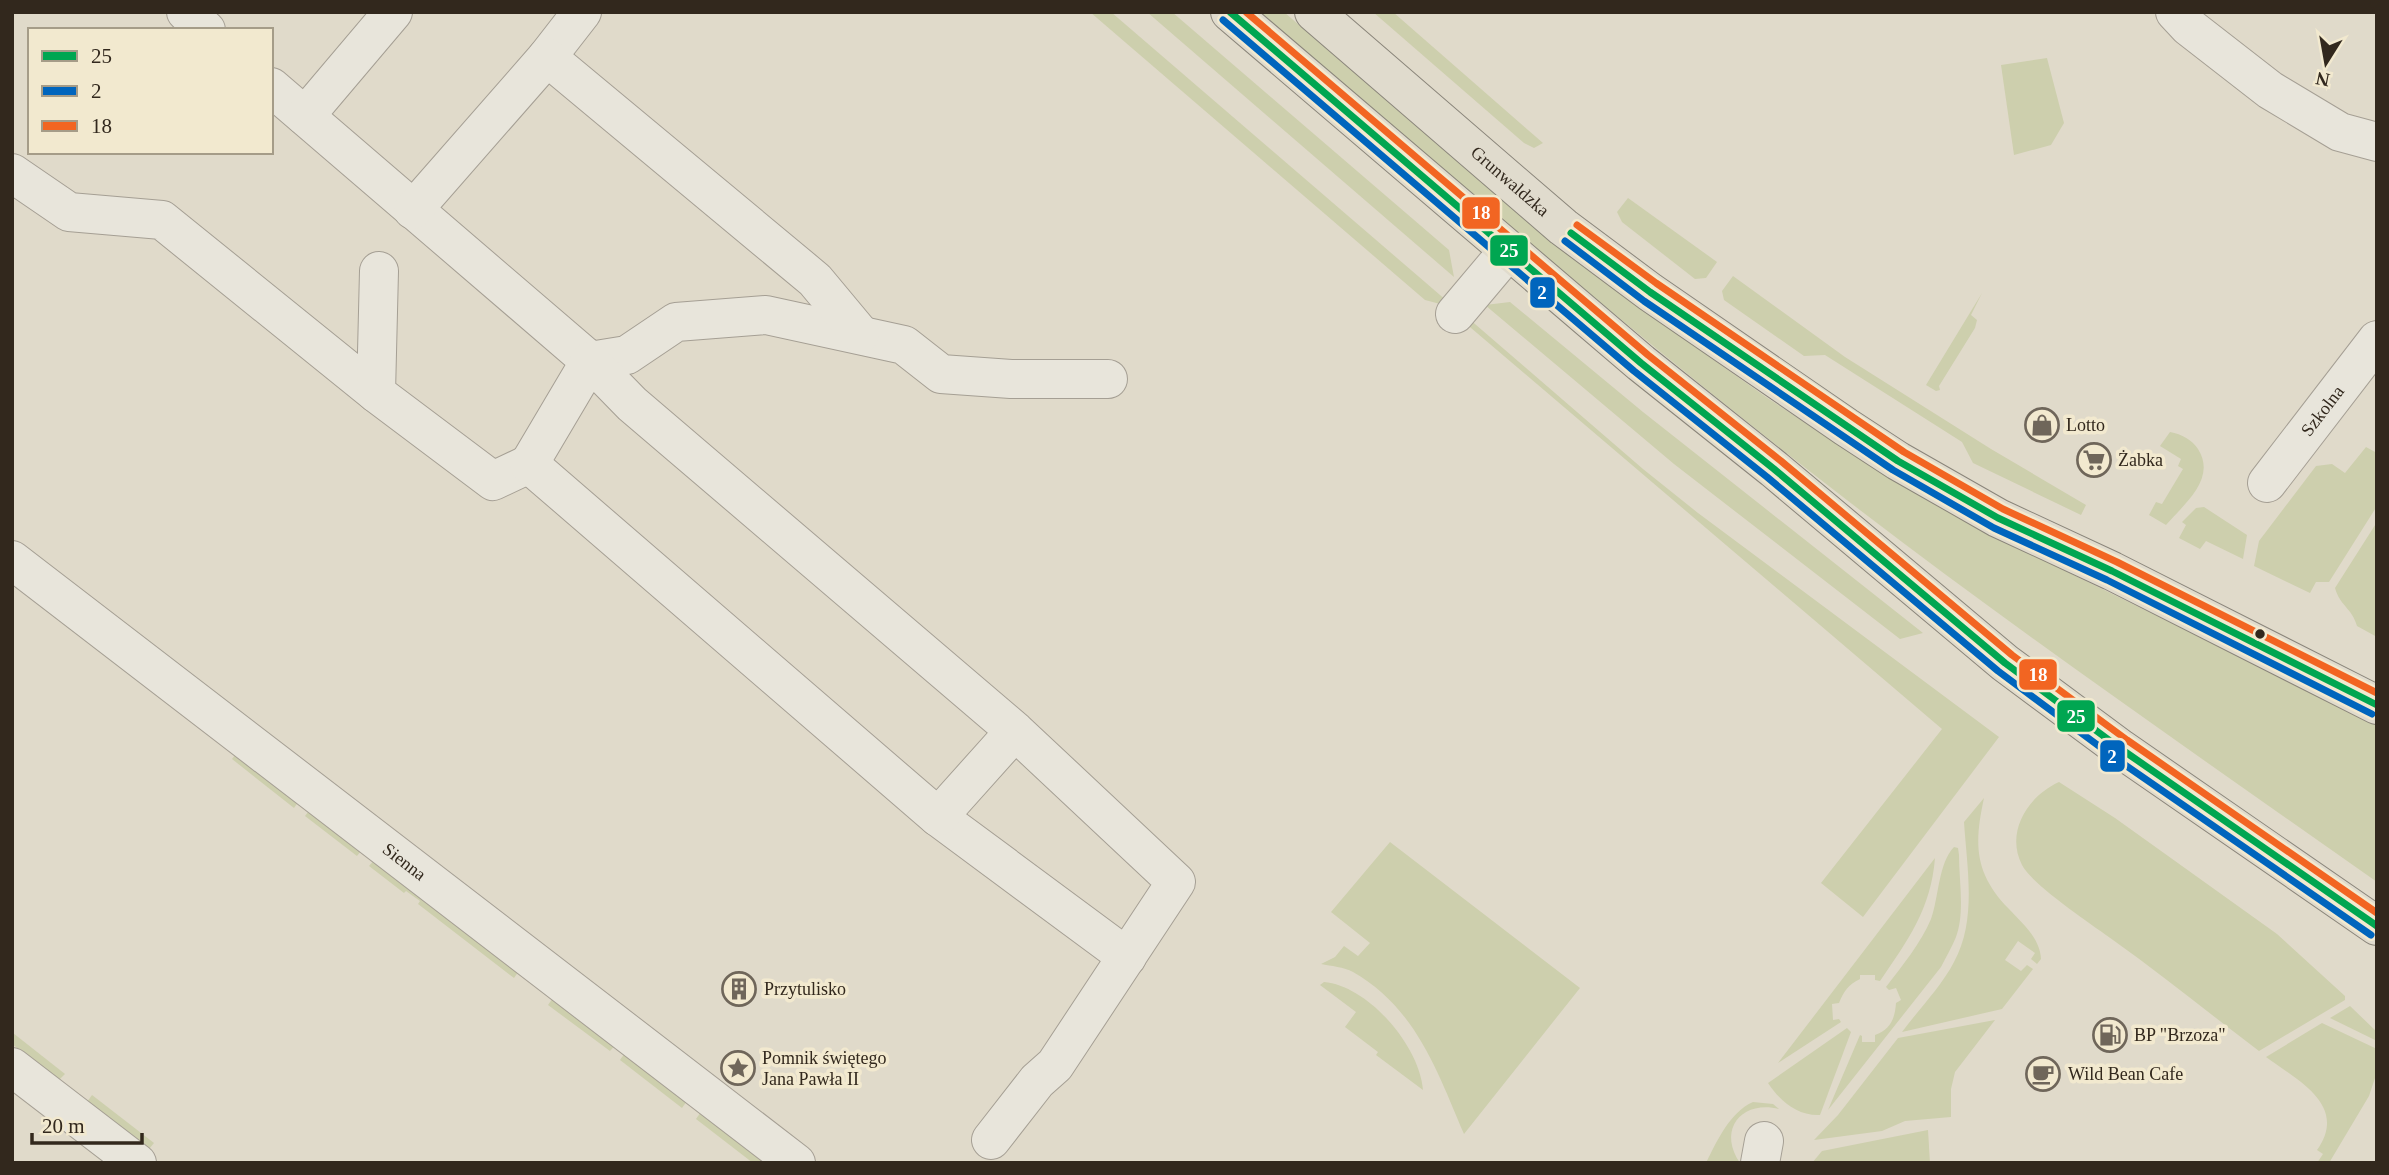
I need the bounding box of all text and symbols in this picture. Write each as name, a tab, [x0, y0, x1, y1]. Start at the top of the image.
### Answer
legend	[28, 28, 273, 154]
north arrow	[2291, 28, 2361, 98]
text: 25	[91, 44, 112, 68]
text: N	[2314, 68, 2332, 91]
text: 2	[91, 79, 102, 103]
text: 18	[91, 114, 112, 138]
street label: Grunwaldzka	[1467, 142, 1553, 221]
line badge: 18	[1461, 196, 1501, 230]
text: 18	[1472, 202, 1491, 223]
line badge: 25	[1489, 234, 1529, 267]
text: 25	[1500, 240, 1519, 261]
line badge: 2	[1529, 276, 1556, 309]
text: 2	[1537, 282, 1547, 303]
street label: Szkolna	[2297, 382, 2348, 440]
shop icon: Lotto	[2023, 406, 2061, 444]
place label: Lotto	[2066, 415, 2105, 435]
supermarket icon: Żabka	[2075, 441, 2113, 479]
place label: Żabka	[2118, 450, 2163, 470]
unlabelled marker	[2253, 627, 2267, 641]
line badge: 18	[2018, 658, 2058, 691]
text: 18	[2029, 664, 2048, 685]
line badge: 25	[2056, 699, 2096, 733]
text: 25	[2067, 706, 2086, 727]
line badge: 2	[2099, 739, 2126, 773]
text: 2	[2107, 746, 2117, 767]
street label: Sienna	[379, 839, 430, 885]
building icon: Przytulisko	[720, 970, 758, 1008]
place label: Przytulisko	[764, 979, 846, 999]
fuel station icon: BP "Brzoza"	[2091, 1016, 2129, 1054]
place label: BP "Brzoza"	[2134, 1025, 2226, 1045]
place label: Pomnik świętego Jana Pawła II	[762, 1048, 887, 1089]
place icon: Pomnik świętego Jana Pawła II	[719, 1049, 757, 1087]
cafe icon: Wild Bean Cafe	[2024, 1055, 2062, 1093]
place label: Wild Bean Cafe	[2068, 1064, 2183, 1084]
scale bar	[32, 1102, 142, 1146]
text: 20 m	[42, 1114, 85, 1138]

